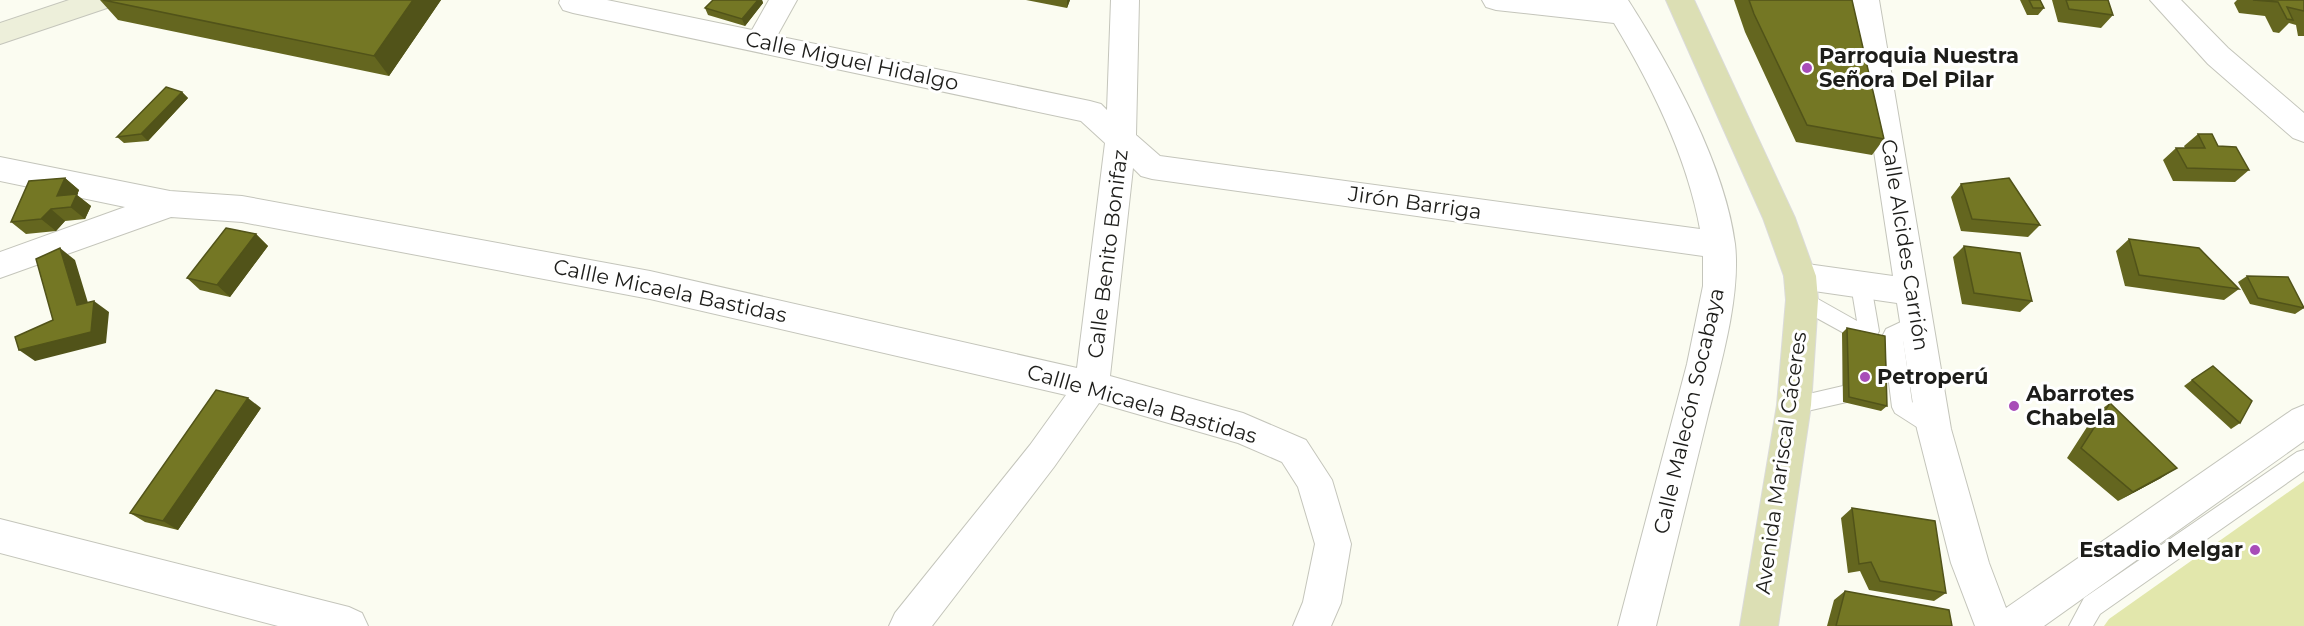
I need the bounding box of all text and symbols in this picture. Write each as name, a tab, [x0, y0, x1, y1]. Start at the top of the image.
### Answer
street label: Calle Miguel Hidalgo	[743, 26, 961, 95]
place label: Parroquia Nuestra Señora Del Pilar	[1819, 43, 2019, 92]
marker: Parroquia Nuestra Señora Del Pilar	[1800, 61, 1814, 75]
street label: Calle Alcides Carrión	[1876, 137, 1935, 353]
street label: Calle Benito Bonifaz	[1082, 148, 1133, 360]
street label: Jirón Barriga	[1346, 181, 1483, 224]
street label: Callle Micaela Bastidas	[551, 254, 789, 327]
street label: Calle Malecón Socabaya	[1648, 285, 1729, 536]
street label: Avenida Mariscal Cáceres	[1750, 330, 1811, 596]
street label: Callle Micaela Bastidas	[1024, 359, 1260, 448]
place label: Petroperú	[1877, 364, 1988, 389]
marker: Petroperú	[1858, 370, 1872, 384]
place label: Abarrotes Chabela	[2025, 381, 2134, 430]
marker: Abarrotes Chabela	[2007, 399, 2021, 413]
place label: Estadio Melgar	[2079, 537, 2243, 562]
marker: Estadio Melgar	[2248, 543, 2262, 557]

